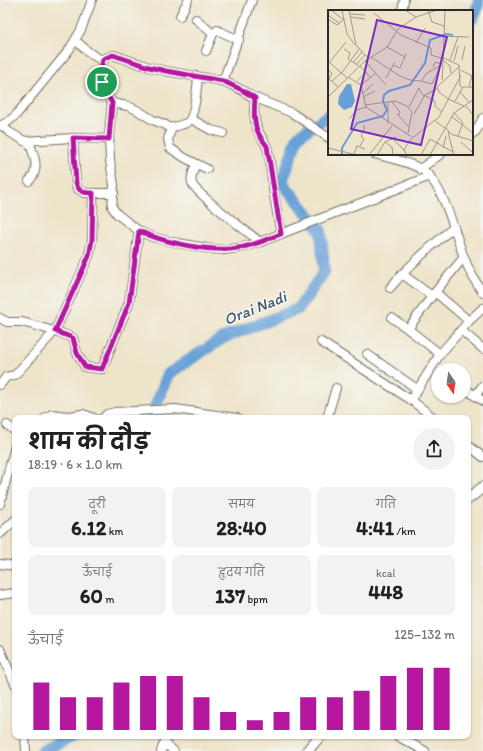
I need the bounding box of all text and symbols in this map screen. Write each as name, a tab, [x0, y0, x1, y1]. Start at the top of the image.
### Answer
inset map	[328, 10, 473, 155]
pin	[85, 65, 119, 99]
icon: arrive	[91, 71, 113, 93]
water label: Orai Nadi	[221, 286, 291, 329]
north arrow	[431, 363, 471, 403]
map controls	[431, 363, 471, 403]
text: शाम की दौड़	[28, 428, 149, 455]
button: share	[413, 428, 455, 470]
text: 18:19 · 6 × 1.0 km	[28, 457, 123, 472]
text: दूरी	[89, 498, 106, 511]
text: समय	[228, 498, 255, 511]
text: गति	[376, 498, 396, 511]
text: 6.12	[71, 516, 106, 540]
text: 28:40	[216, 516, 267, 540]
text: 4:41	[356, 516, 394, 540]
text: km	[106, 525, 123, 538]
text: /km	[394, 525, 416, 538]
text: ऊँचाई	[82, 566, 112, 579]
text: हृदय गति	[218, 566, 265, 579]
text: kcal	[376, 567, 396, 580]
text: 448	[368, 580, 403, 604]
text: 60	[80, 584, 103, 608]
text: 137	[215, 584, 245, 608]
text: m	[103, 593, 114, 606]
text: bpm	[245, 593, 268, 606]
text: 125–132 m	[394, 627, 455, 642]
text: ऊँचाई	[28, 632, 63, 647]

